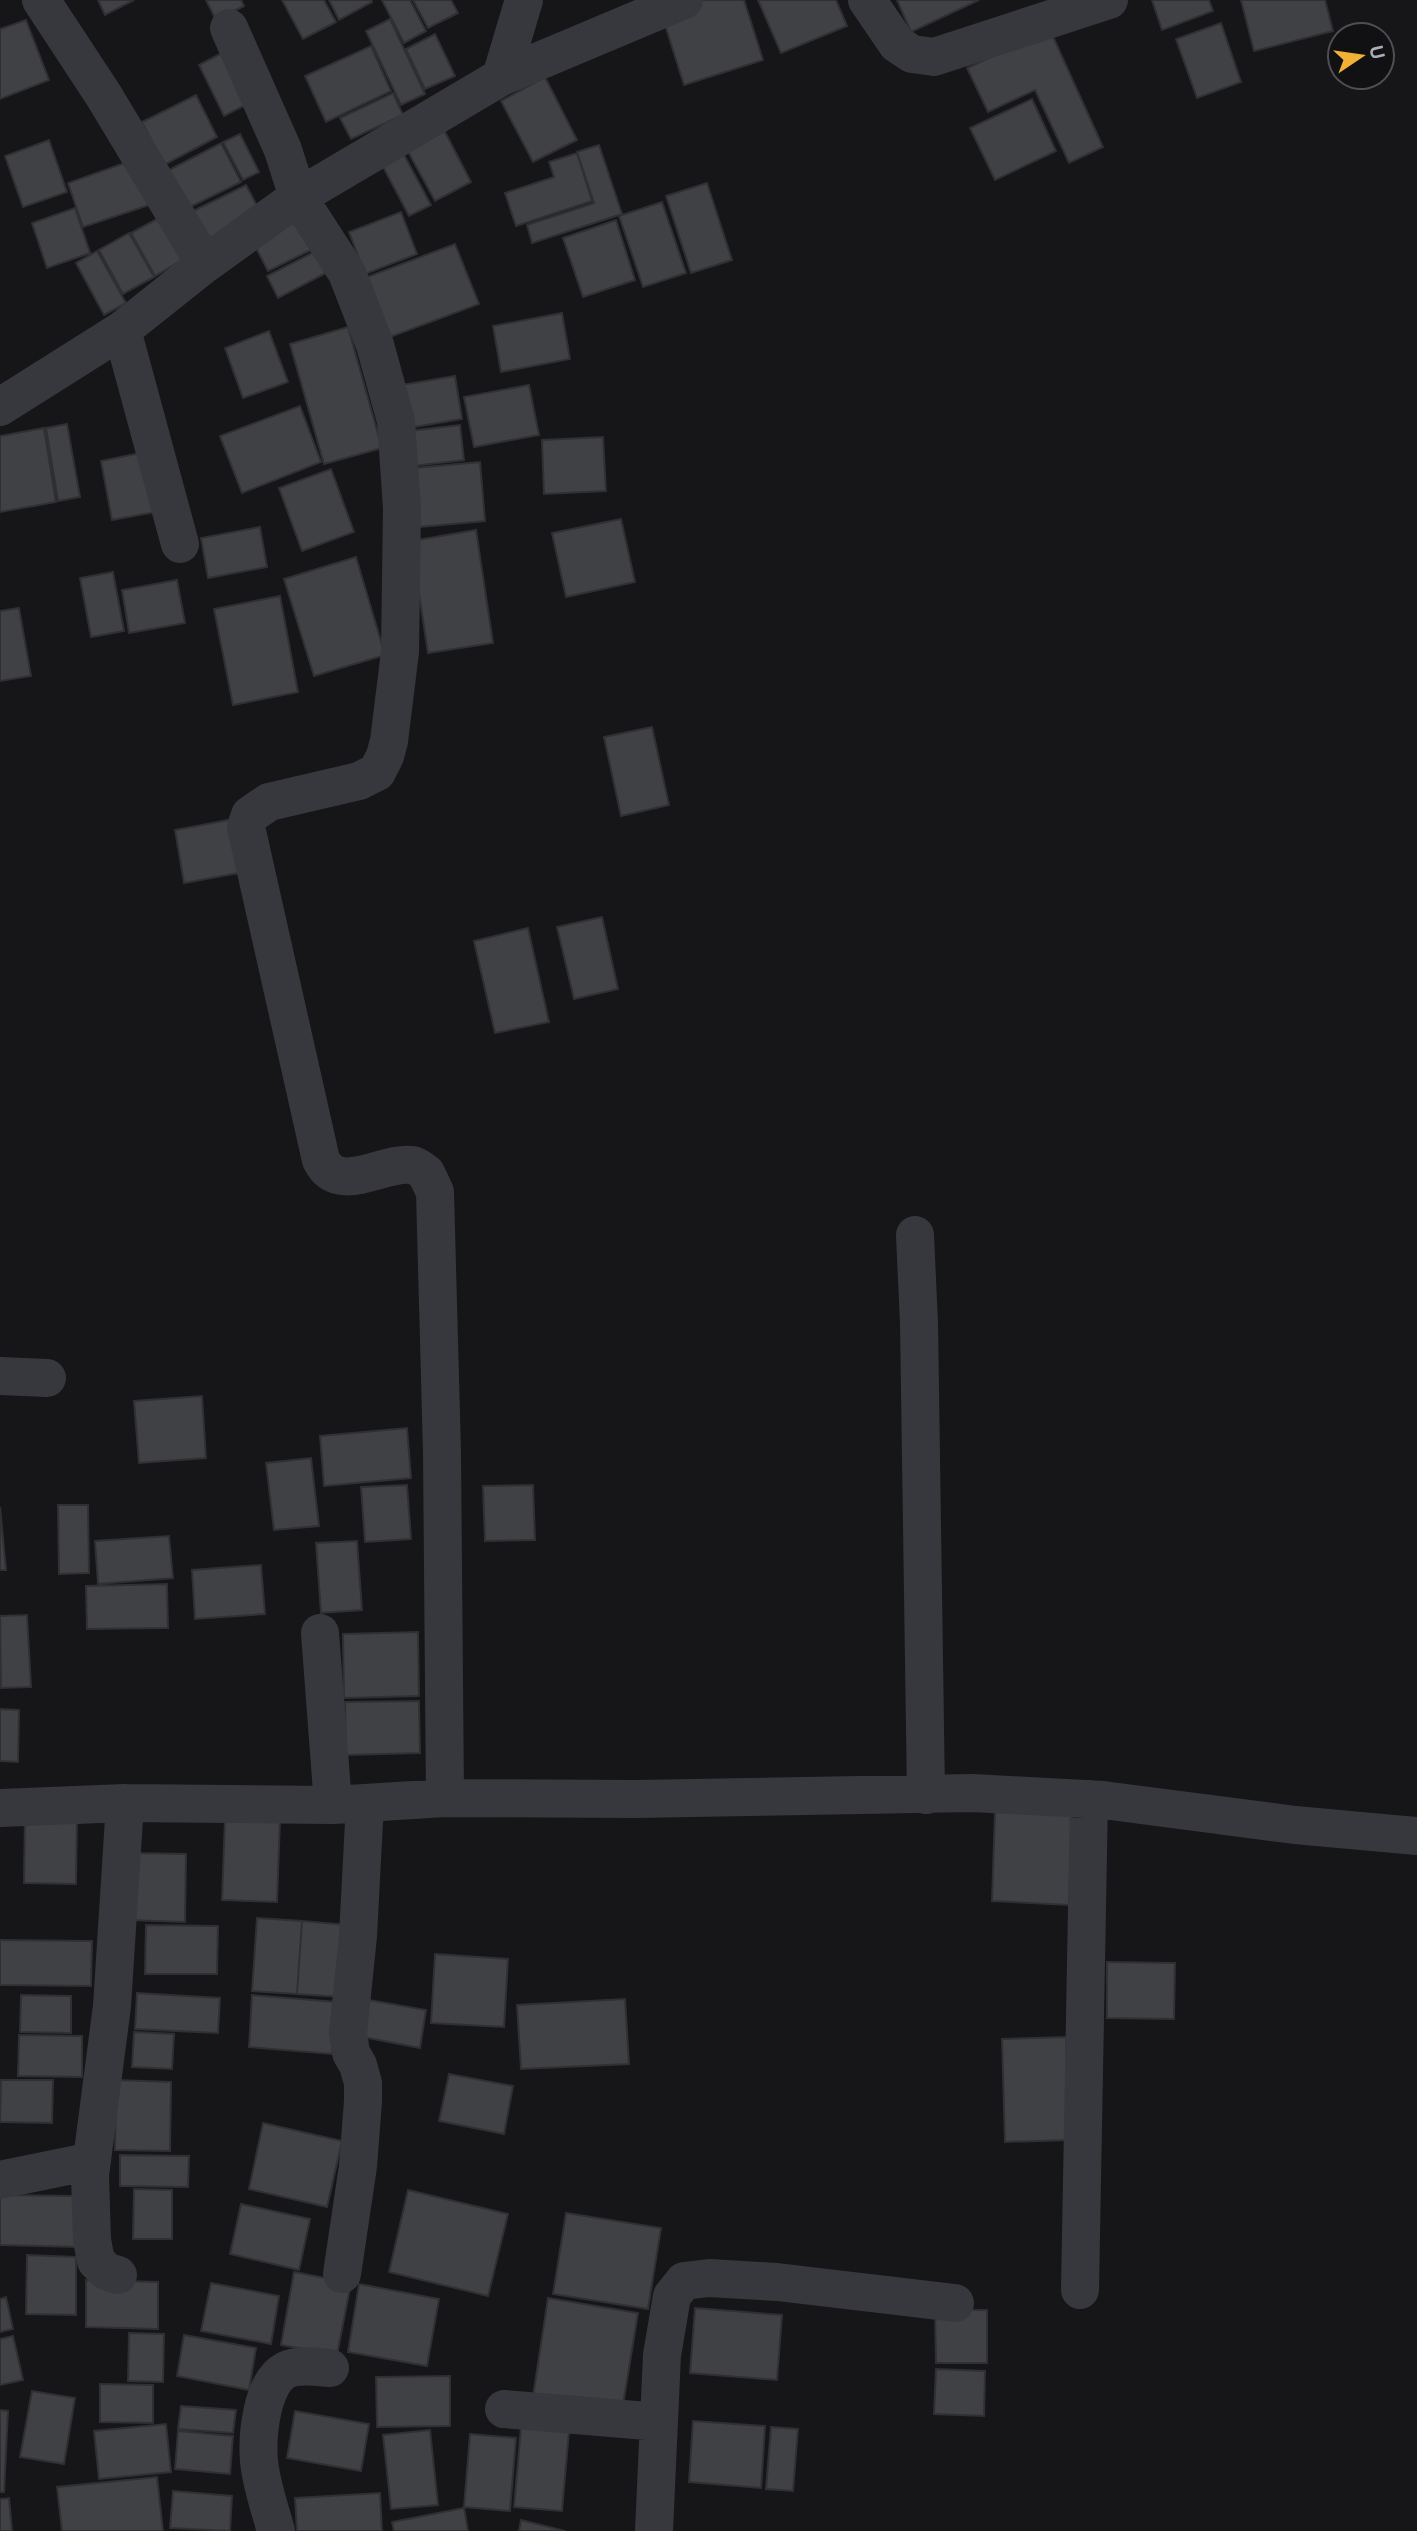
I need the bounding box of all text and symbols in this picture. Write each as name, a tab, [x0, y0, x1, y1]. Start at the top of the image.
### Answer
north arrow	[1326, 21, 1396, 91]
text: U	[1364, 43, 1390, 61]

